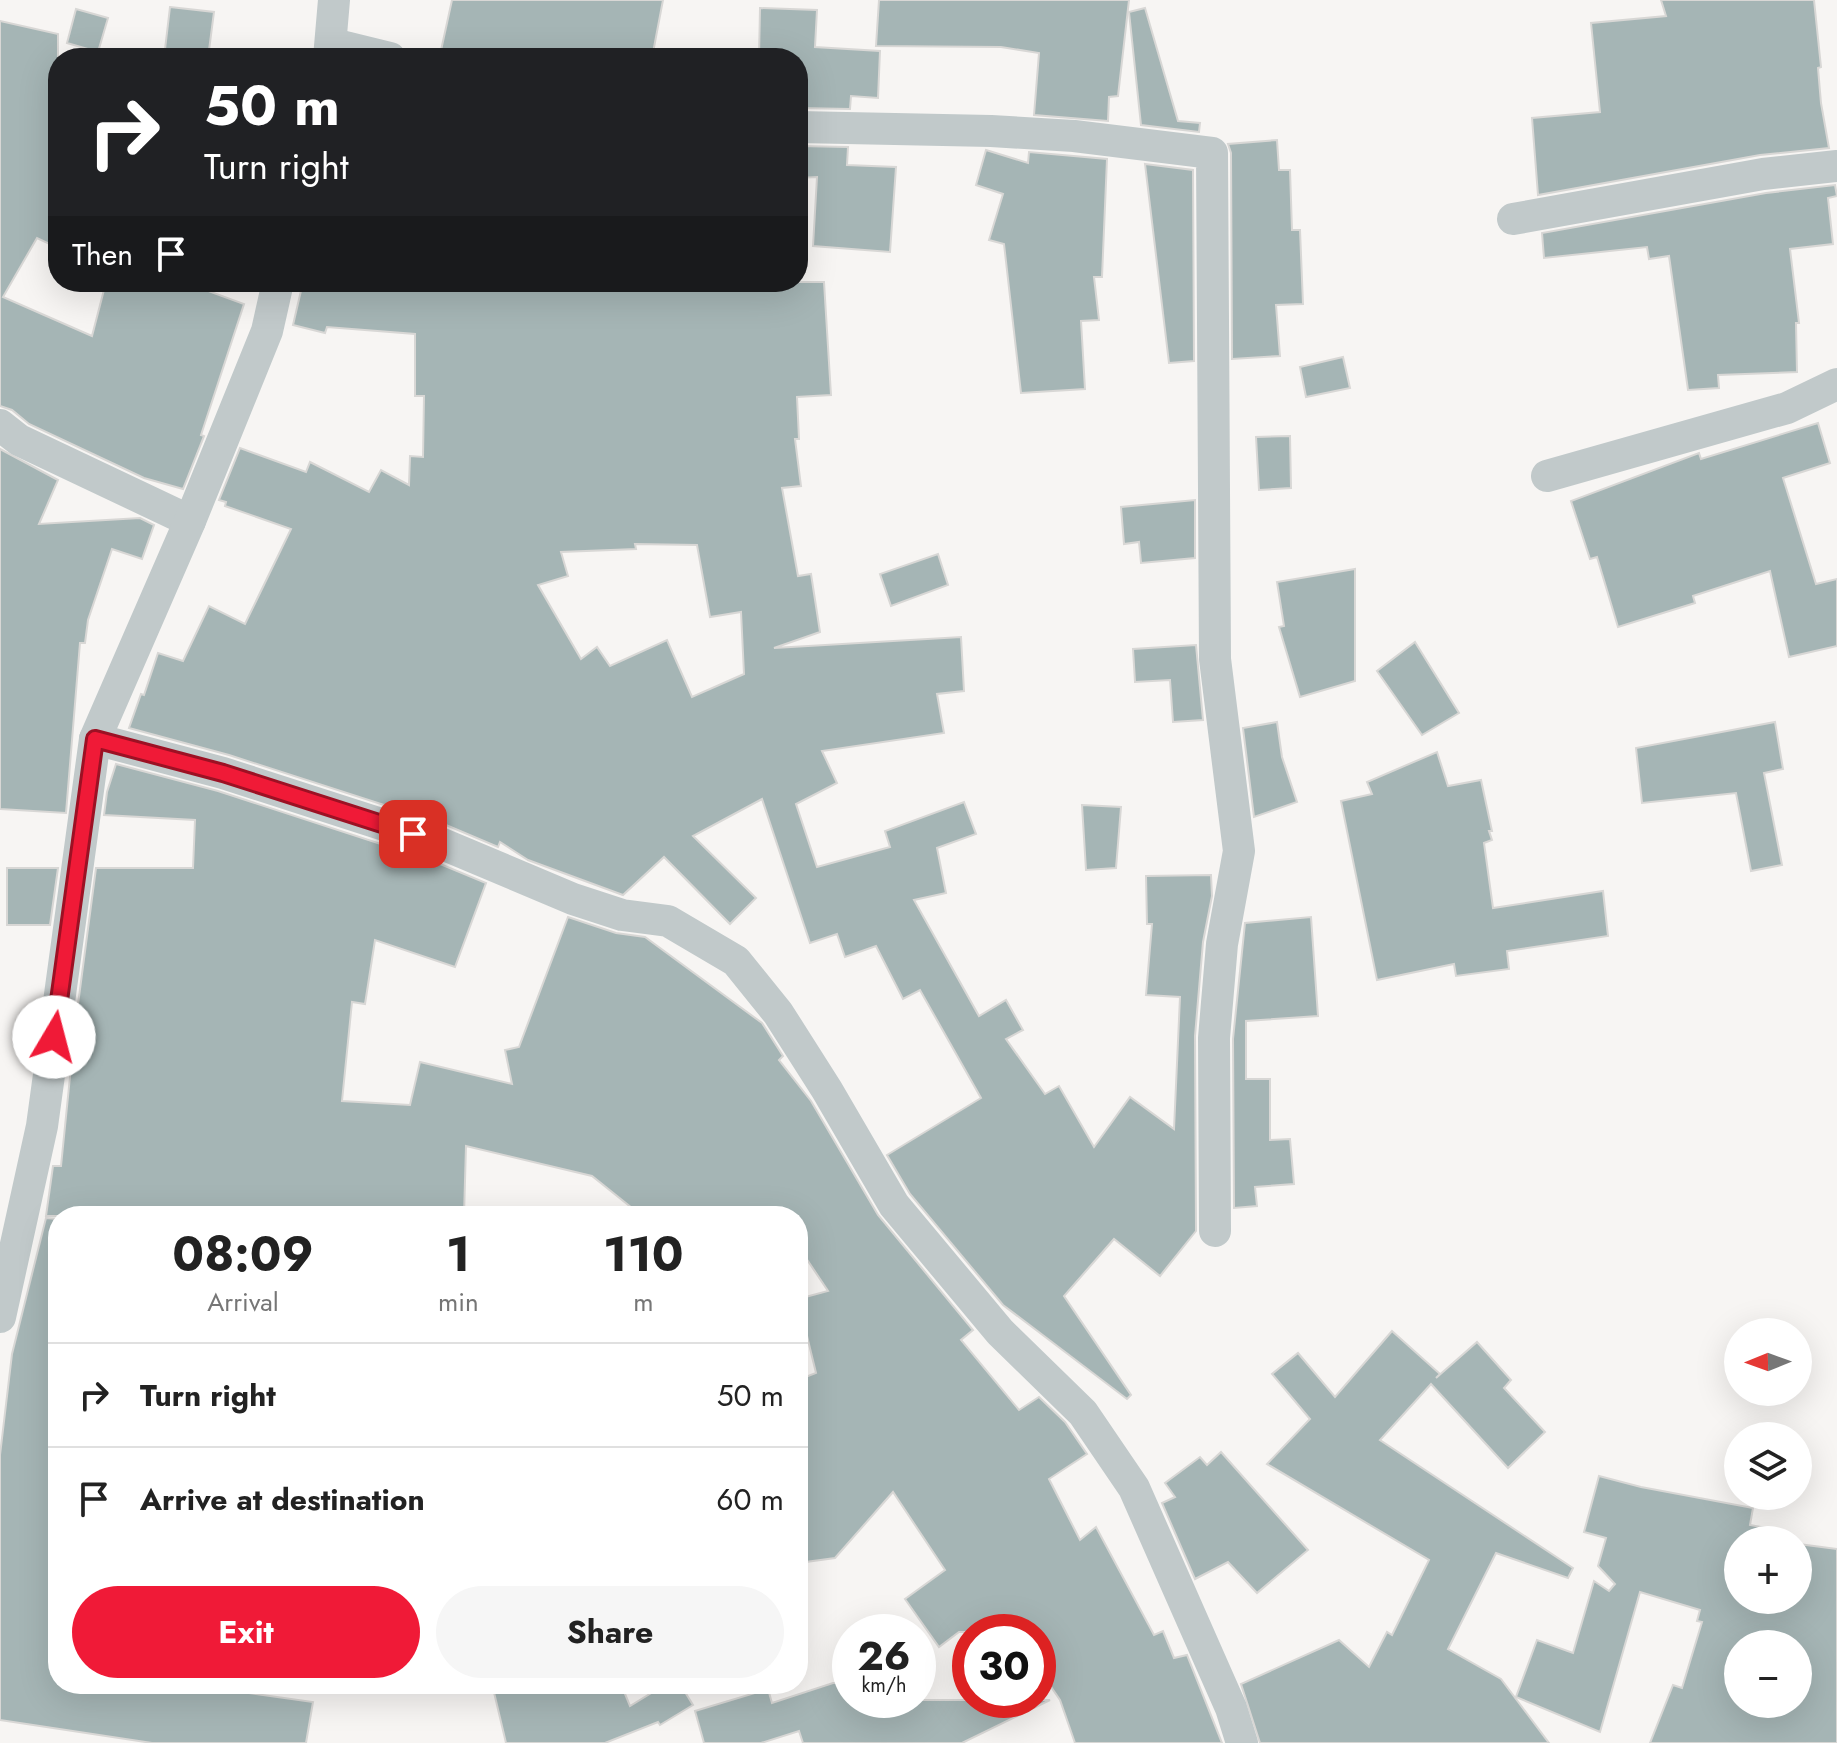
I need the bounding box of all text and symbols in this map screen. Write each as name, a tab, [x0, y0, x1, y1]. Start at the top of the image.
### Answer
text: 50 m	[204, 65, 340, 146]
icon: right	[72, 80, 176, 184]
text: Turn right	[204, 140, 349, 192]
icon: arrive	[149, 232, 193, 276]
text: Then	[72, 233, 133, 276]
pin	[379, 800, 447, 868]
icon: arrive	[391, 812, 435, 856]
position arrow	[12, 995, 96, 1079]
text: 08:09	[172, 1220, 314, 1289]
text: 1	[446, 1220, 471, 1289]
text: 110	[603, 1220, 684, 1289]
text: Arrival	[207, 1283, 279, 1321]
text: min	[438, 1283, 479, 1321]
text: m	[633, 1283, 653, 1321]
north arrow	[1724, 1318, 1812, 1406]
map controls	[1724, 1318, 1812, 1718]
icon: right	[72, 1373, 116, 1417]
text: Turn right	[140, 1374, 276, 1417]
text: 50 m	[717, 1374, 784, 1417]
button: layers	[1724, 1422, 1812, 1510]
icon: arrive	[72, 1477, 116, 1521]
text: Arrive at destination	[140, 1478, 425, 1521]
text: 60 m	[716, 1478, 784, 1521]
button: +	[1724, 1526, 1812, 1614]
button: Exit	[72, 1586, 420, 1678]
button: Share	[436, 1586, 784, 1678]
speed limit sign: 30	[952, 1614, 1056, 1718]
text: 26	[858, 1627, 911, 1685]
button: −	[1724, 1630, 1812, 1718]
text: km/h	[861, 1671, 907, 1700]

